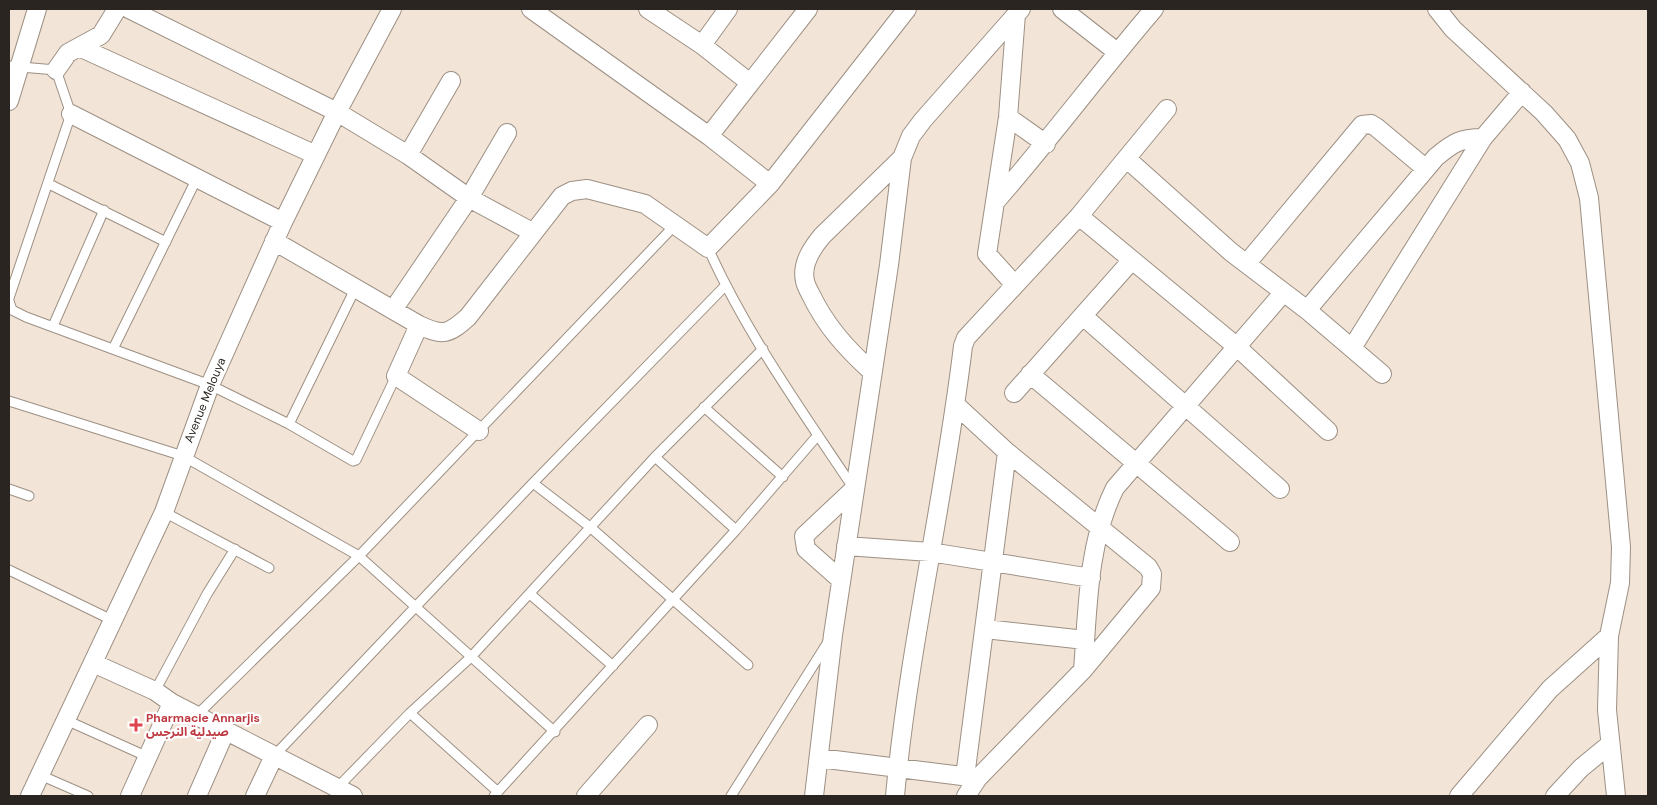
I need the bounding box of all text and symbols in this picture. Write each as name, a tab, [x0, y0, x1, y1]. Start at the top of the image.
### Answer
street label: Avenue Melouya	[181, 355, 229, 445]
place label: Pharmacie Annarjis صيدلية النرجس	[146, 710, 260, 740]
marker: Pharmacie Annarjis صيدلية النرجس	[130, 719, 142, 731]

